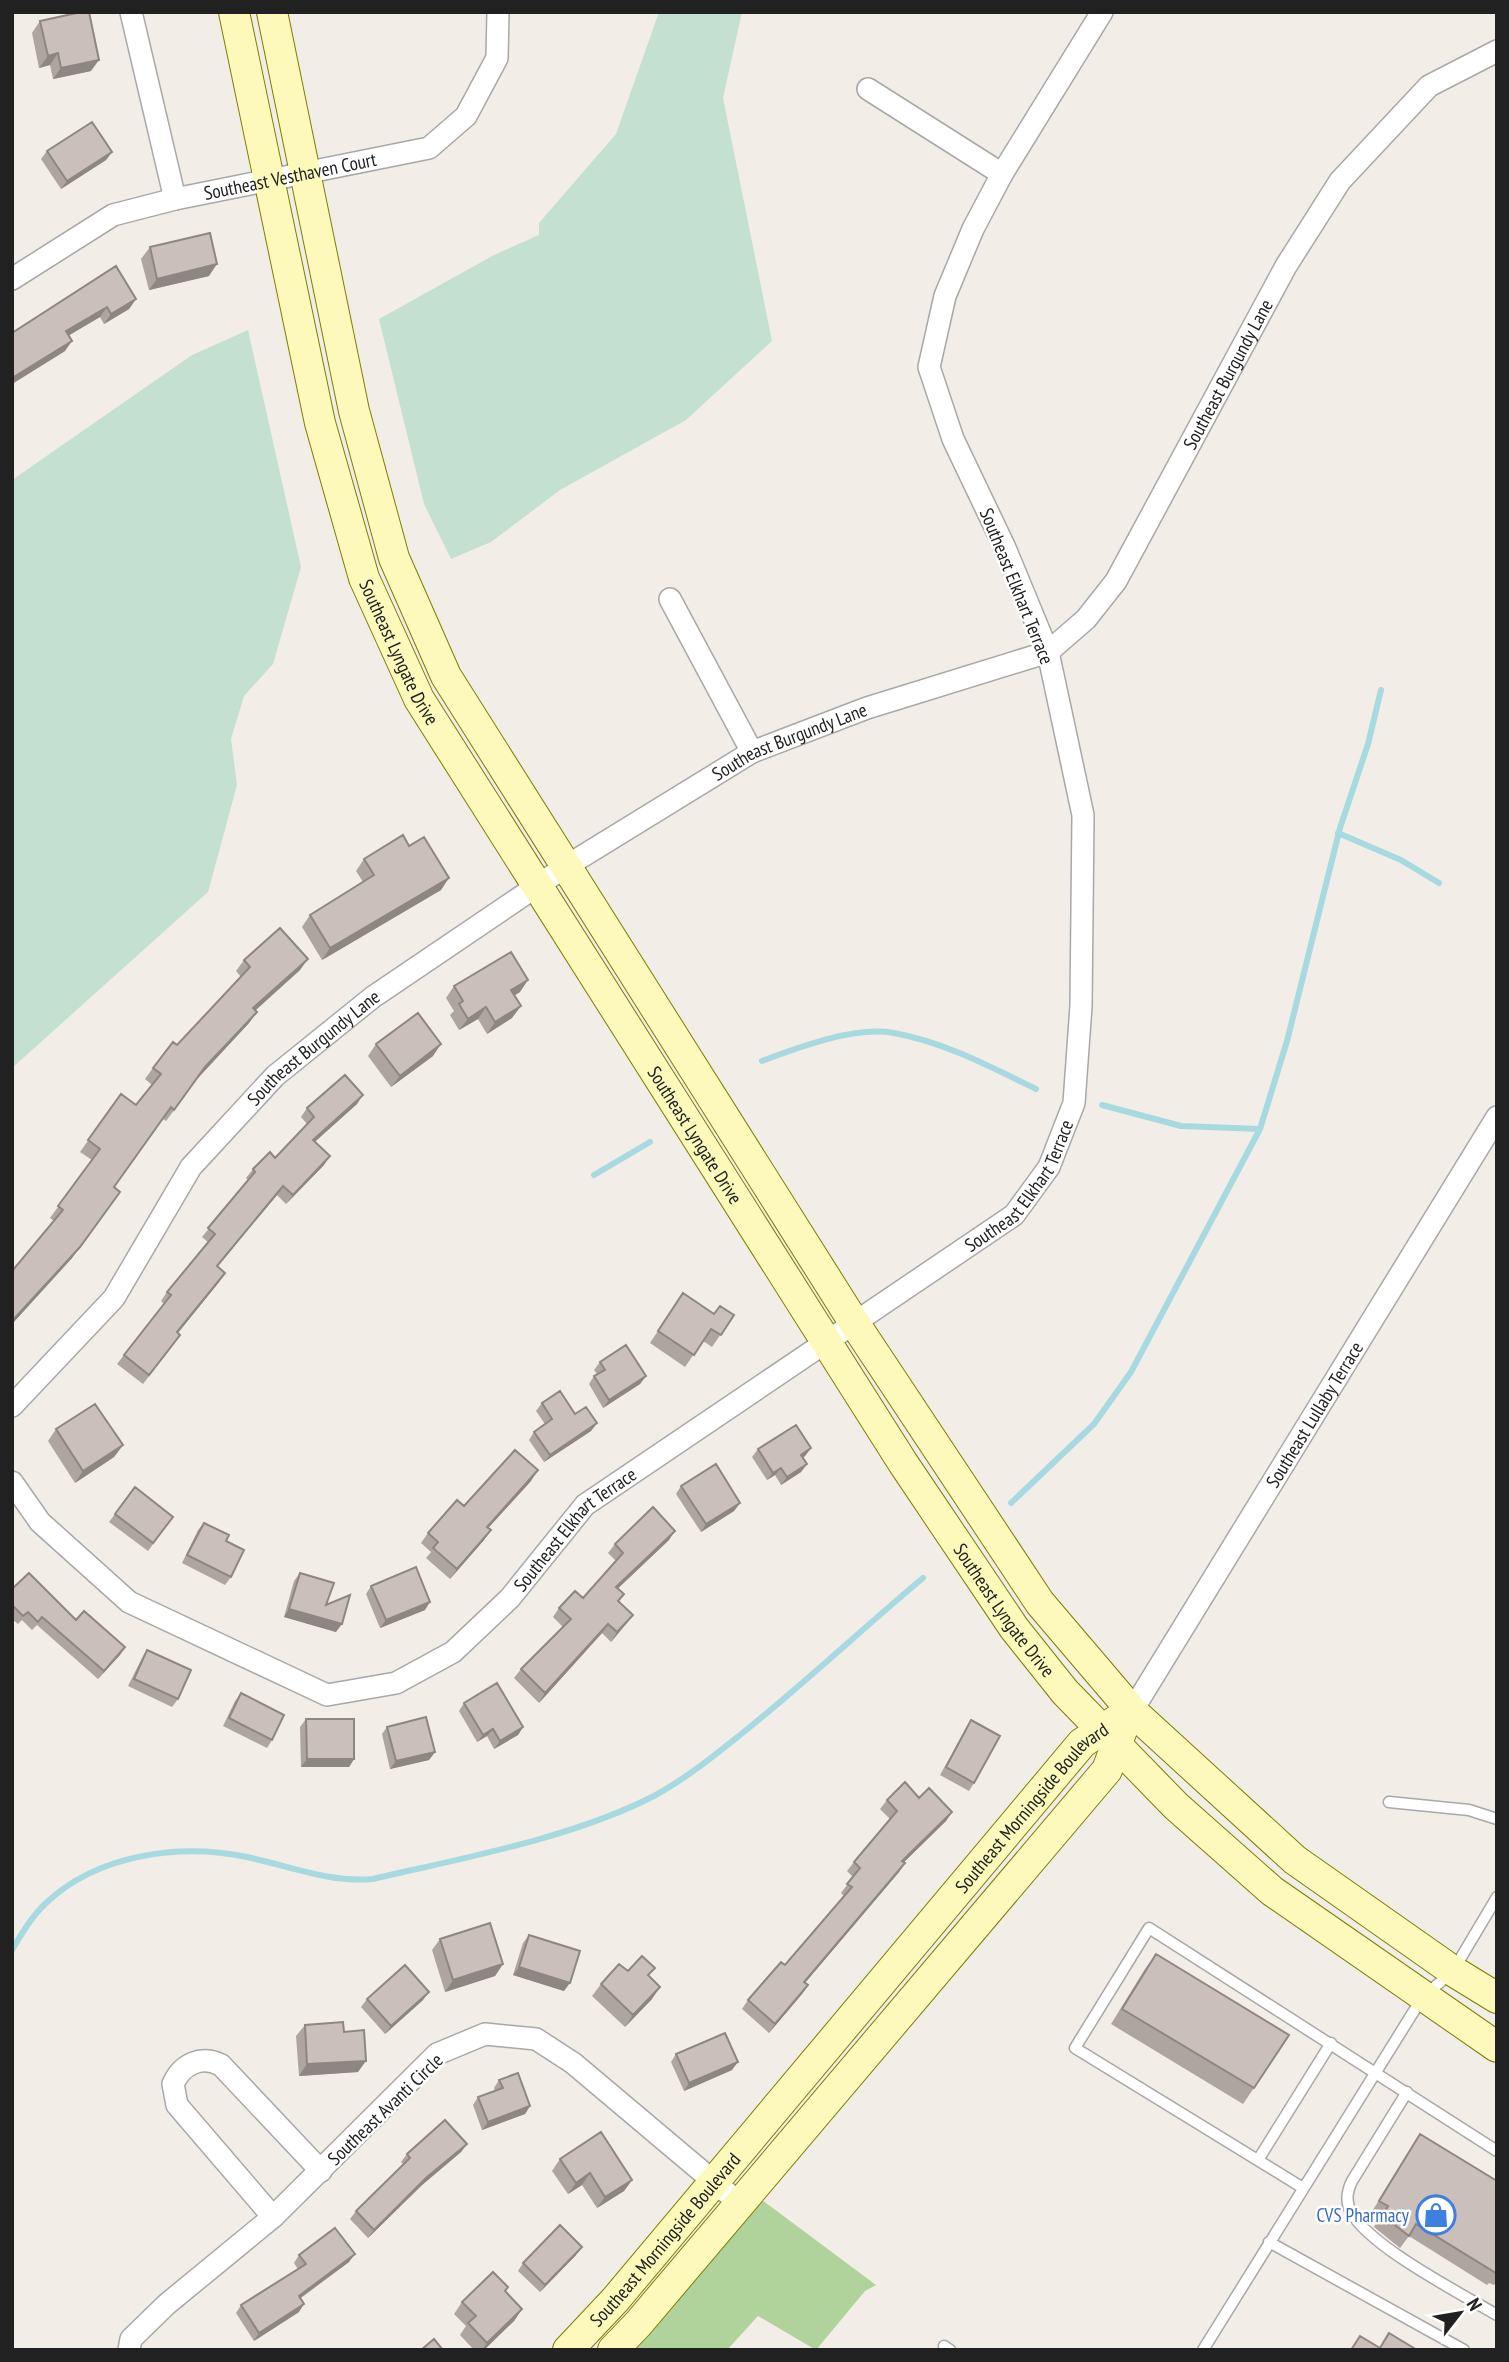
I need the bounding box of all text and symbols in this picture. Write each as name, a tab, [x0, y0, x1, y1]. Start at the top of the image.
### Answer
street label: Southeast Vesthaven Court	[202, 147, 379, 205]
street label: Southeast Burgundy Lane	[1177, 295, 1278, 453]
street label: Southeast Elkhart Terrace	[975, 504, 1059, 668]
street label: Southeast Lyngate Drive	[354, 575, 444, 730]
street label: Southeast Burgundy Lane	[707, 697, 870, 786]
street label: Southeast Burgundy Lane	[242, 984, 384, 1110]
street label: Southeast Lyngate Drive	[643, 1061, 748, 1209]
street label: Southeast Elkhart Terrace	[960, 1116, 1078, 1257]
street label: Southeast Lullaby Terrace	[1260, 1337, 1368, 1492]
street label: Southeast Elkhart Terrace	[508, 1462, 641, 1596]
street label: Southeast Lyngate Drive	[948, 1539, 1060, 1682]
street label: Southeast Morningside Boulevard	[950, 1717, 1113, 1898]
street label: Southeast Avanti Circle	[322, 2048, 448, 2170]
street label: Southeast Morningside Boulevard	[584, 2148, 745, 2331]
shop icon: CVS Pharmacy	[1415, 2194, 1457, 2236]
place label: CVS Pharmacy	[1316, 2203, 1410, 2227]
north arrow	[1425, 2278, 1495, 2348]
text: N	[1462, 2294, 1488, 2315]

